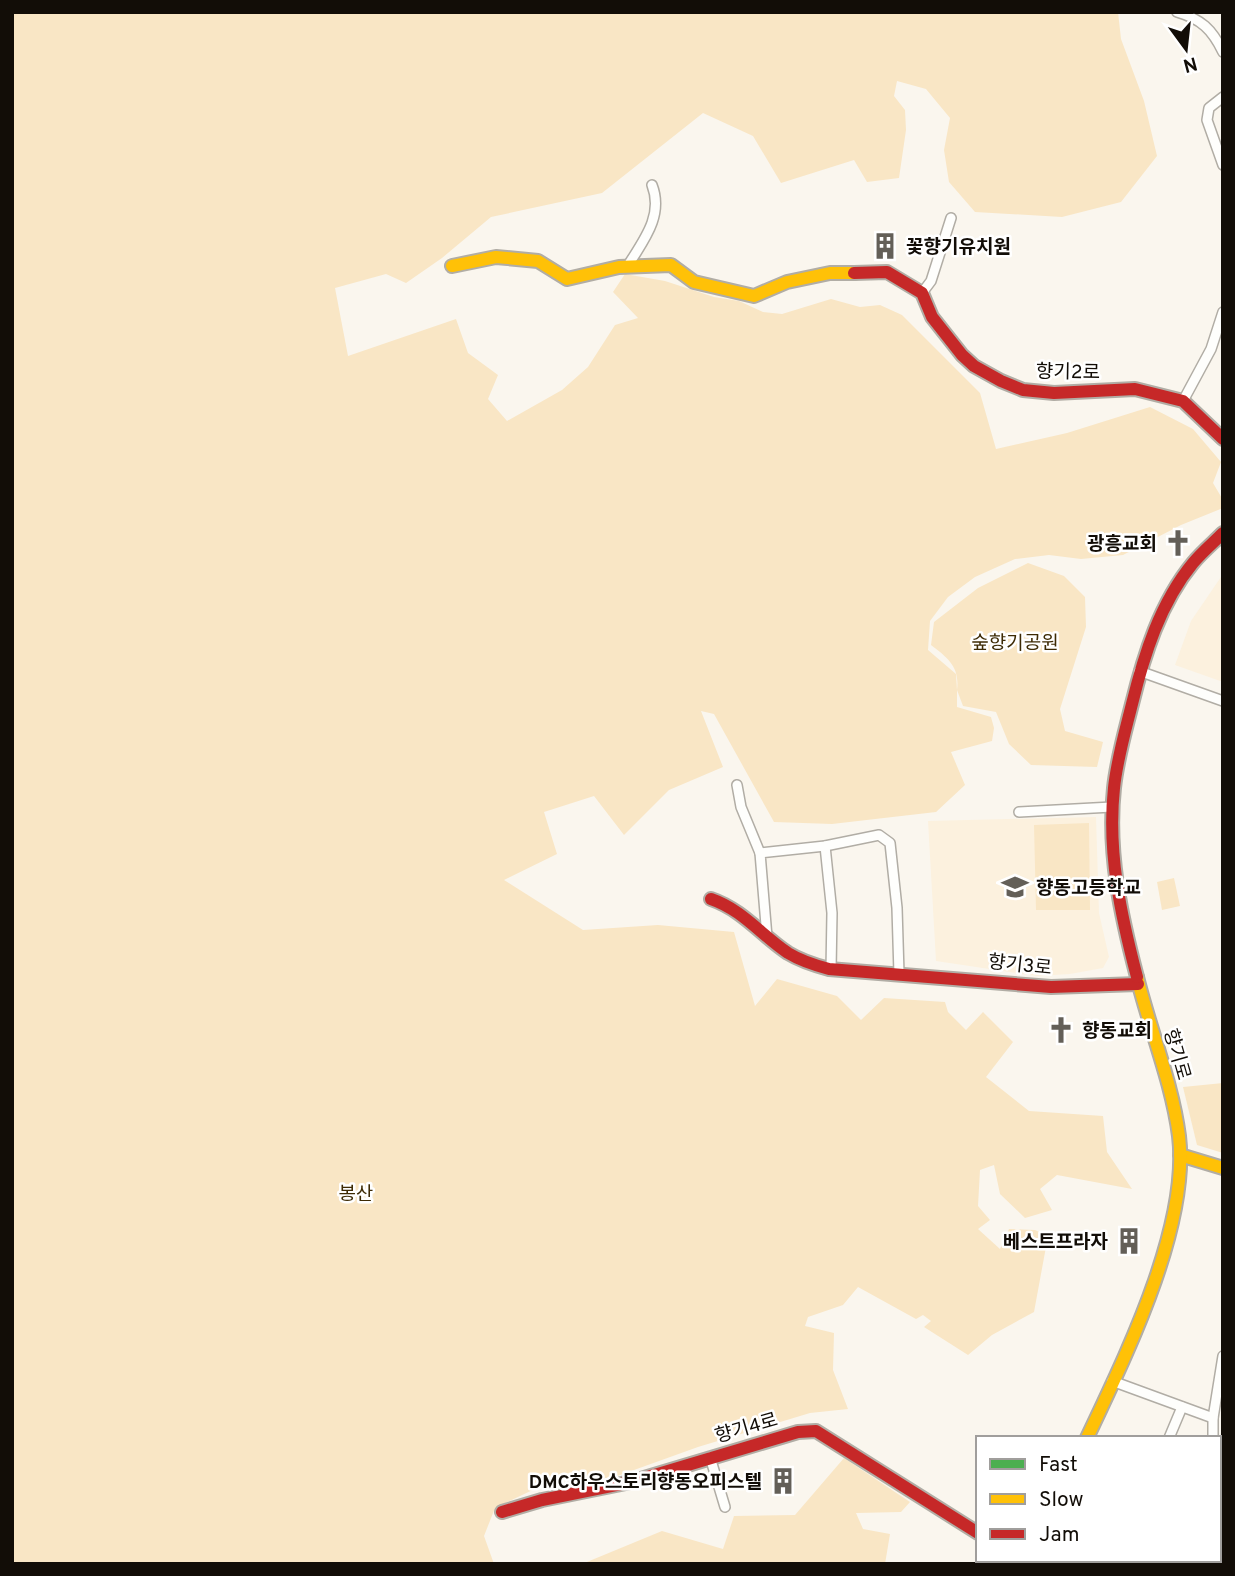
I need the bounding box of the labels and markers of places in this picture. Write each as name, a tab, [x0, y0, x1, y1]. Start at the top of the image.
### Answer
building icon: 꽃향기유치원	[870, 231, 900, 261]
place label: 꽃향기유치원	[906, 236, 1011, 260]
church icon: 광흥교회	[1163, 528, 1193, 558]
place label: 광흥교회	[1087, 533, 1157, 557]
school or university icon: 향동고등학교	[1000, 872, 1030, 902]
place label: 향동고등학교	[1036, 877, 1141, 901]
church icon: 향동교회	[1046, 1015, 1076, 1045]
place label: 향동교회	[1082, 1020, 1152, 1044]
building icon: 베스트프라자	[1114, 1226, 1144, 1256]
place label: 베스트프라자	[1003, 1231, 1109, 1255]
building icon: DMC하우스토리향동오피스텔	[768, 1466, 798, 1496]
place label: DMC하우스토리향동오피스텔	[529, 1471, 762, 1495]

